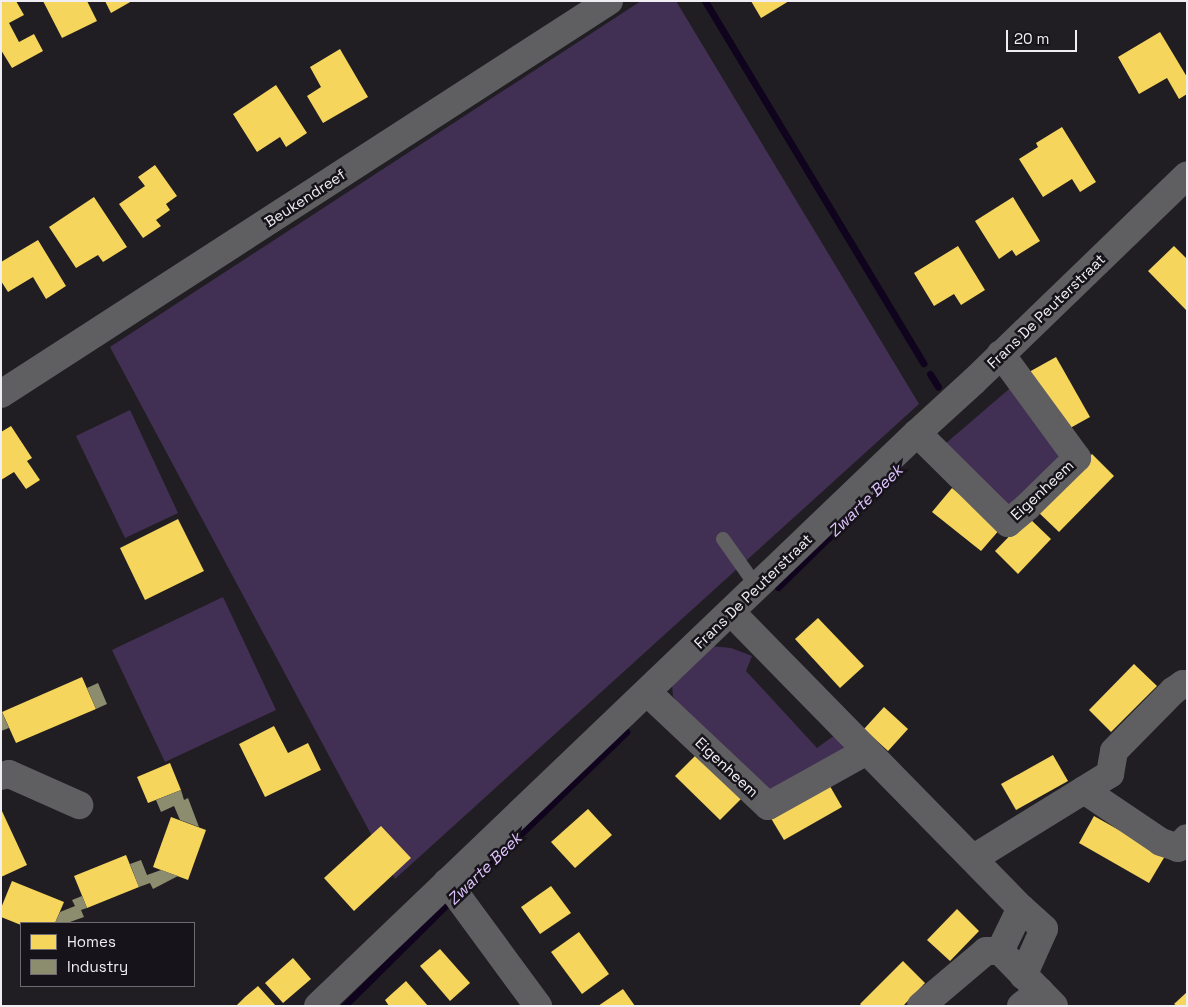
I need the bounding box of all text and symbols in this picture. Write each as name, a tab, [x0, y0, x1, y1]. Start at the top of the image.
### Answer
scale bar	[1008, 20, 1079, 52]
text: 20 m	[1014, 29, 1049, 48]
street label: Beukendreef	[261, 165, 349, 231]
street label: Frans De Peuterstraat	[983, 250, 1109, 372]
street label: Eigenheem	[1007, 456, 1077, 524]
water label: Zwarte Beek	[825, 461, 907, 541]
street label: Frans De Peuterstraat	[690, 530, 816, 652]
street label: Eigenheem	[692, 733, 762, 801]
water label: Zwarte Beek	[444, 829, 526, 909]
legend	[20, 922, 195, 987]
text: Homes	[67, 932, 116, 951]
text: Industry	[67, 957, 128, 976]

